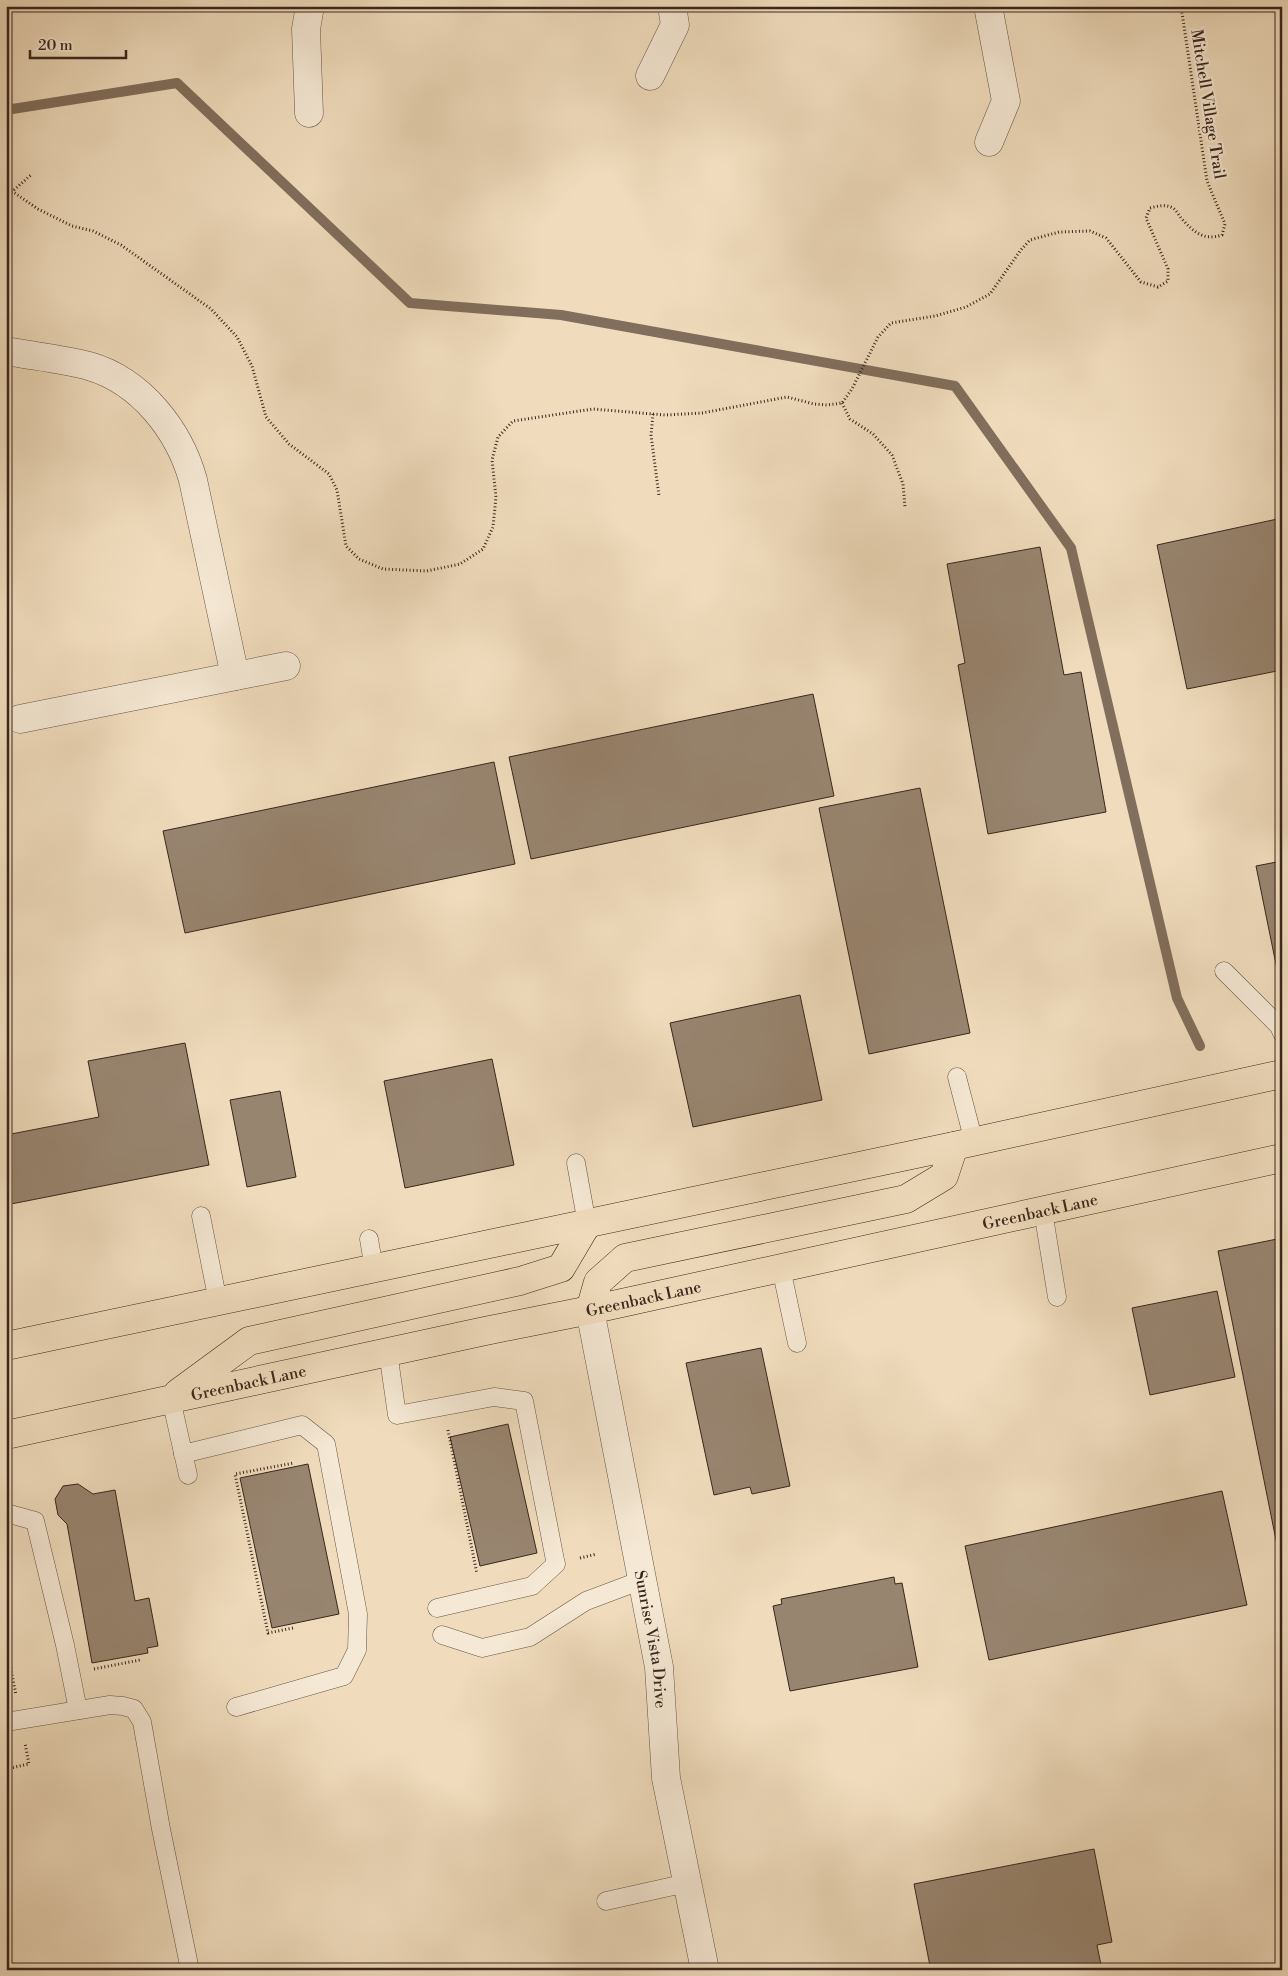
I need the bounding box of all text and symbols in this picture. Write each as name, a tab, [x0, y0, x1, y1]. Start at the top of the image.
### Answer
scale bar	[30, 28, 126, 60]
street label: Mitchell Village Trail	[1186, 28, 1230, 181]
text: 20 m	[38, 36, 73, 55]
street label: Greenback Lane	[981, 1190, 1100, 1235]
street label: Greenback Lane	[584, 1277, 703, 1322]
street label: Greenback Lane	[189, 1361, 308, 1406]
street label: Sunrise Vista Drive	[630, 1569, 671, 1709]

